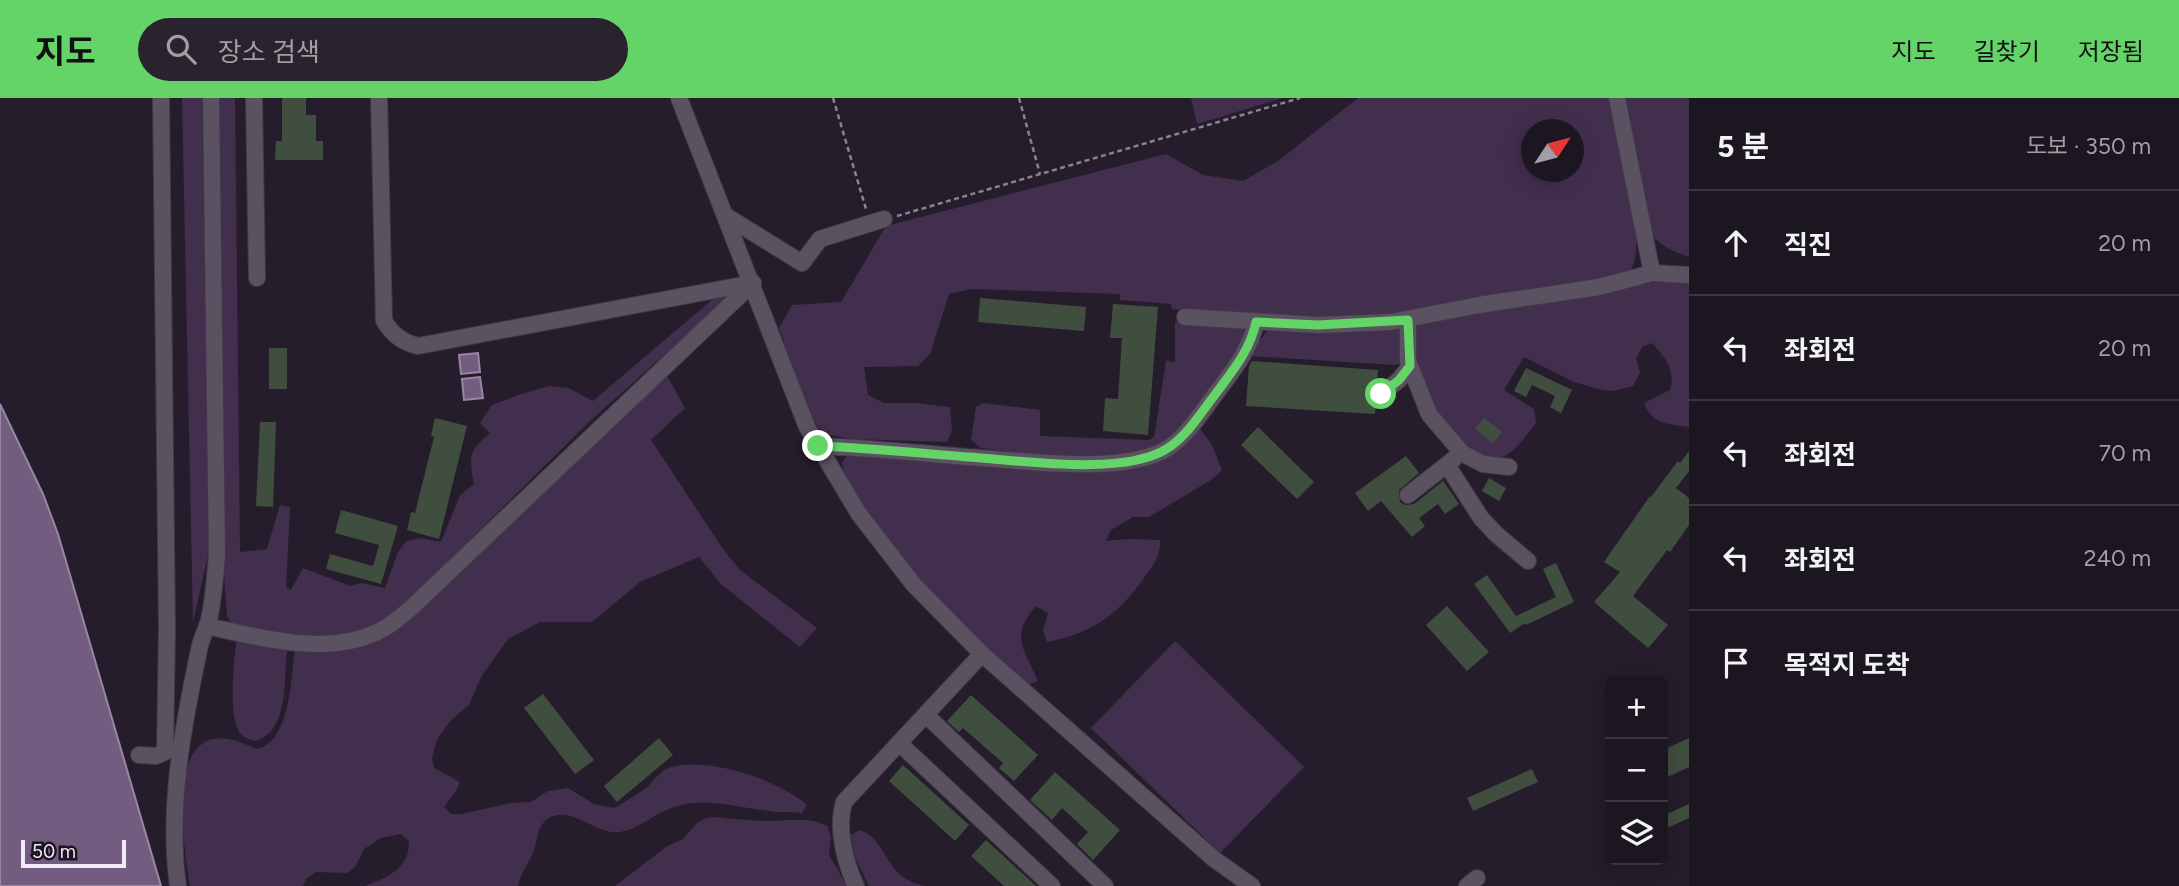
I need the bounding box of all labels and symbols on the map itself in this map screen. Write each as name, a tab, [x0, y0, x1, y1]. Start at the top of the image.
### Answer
north arrow	[1521, 119, 1584, 182]
route start	[1365, 378, 1396, 409]
route end	[802, 430, 833, 461]
scale bar	[21, 837, 126, 869]

